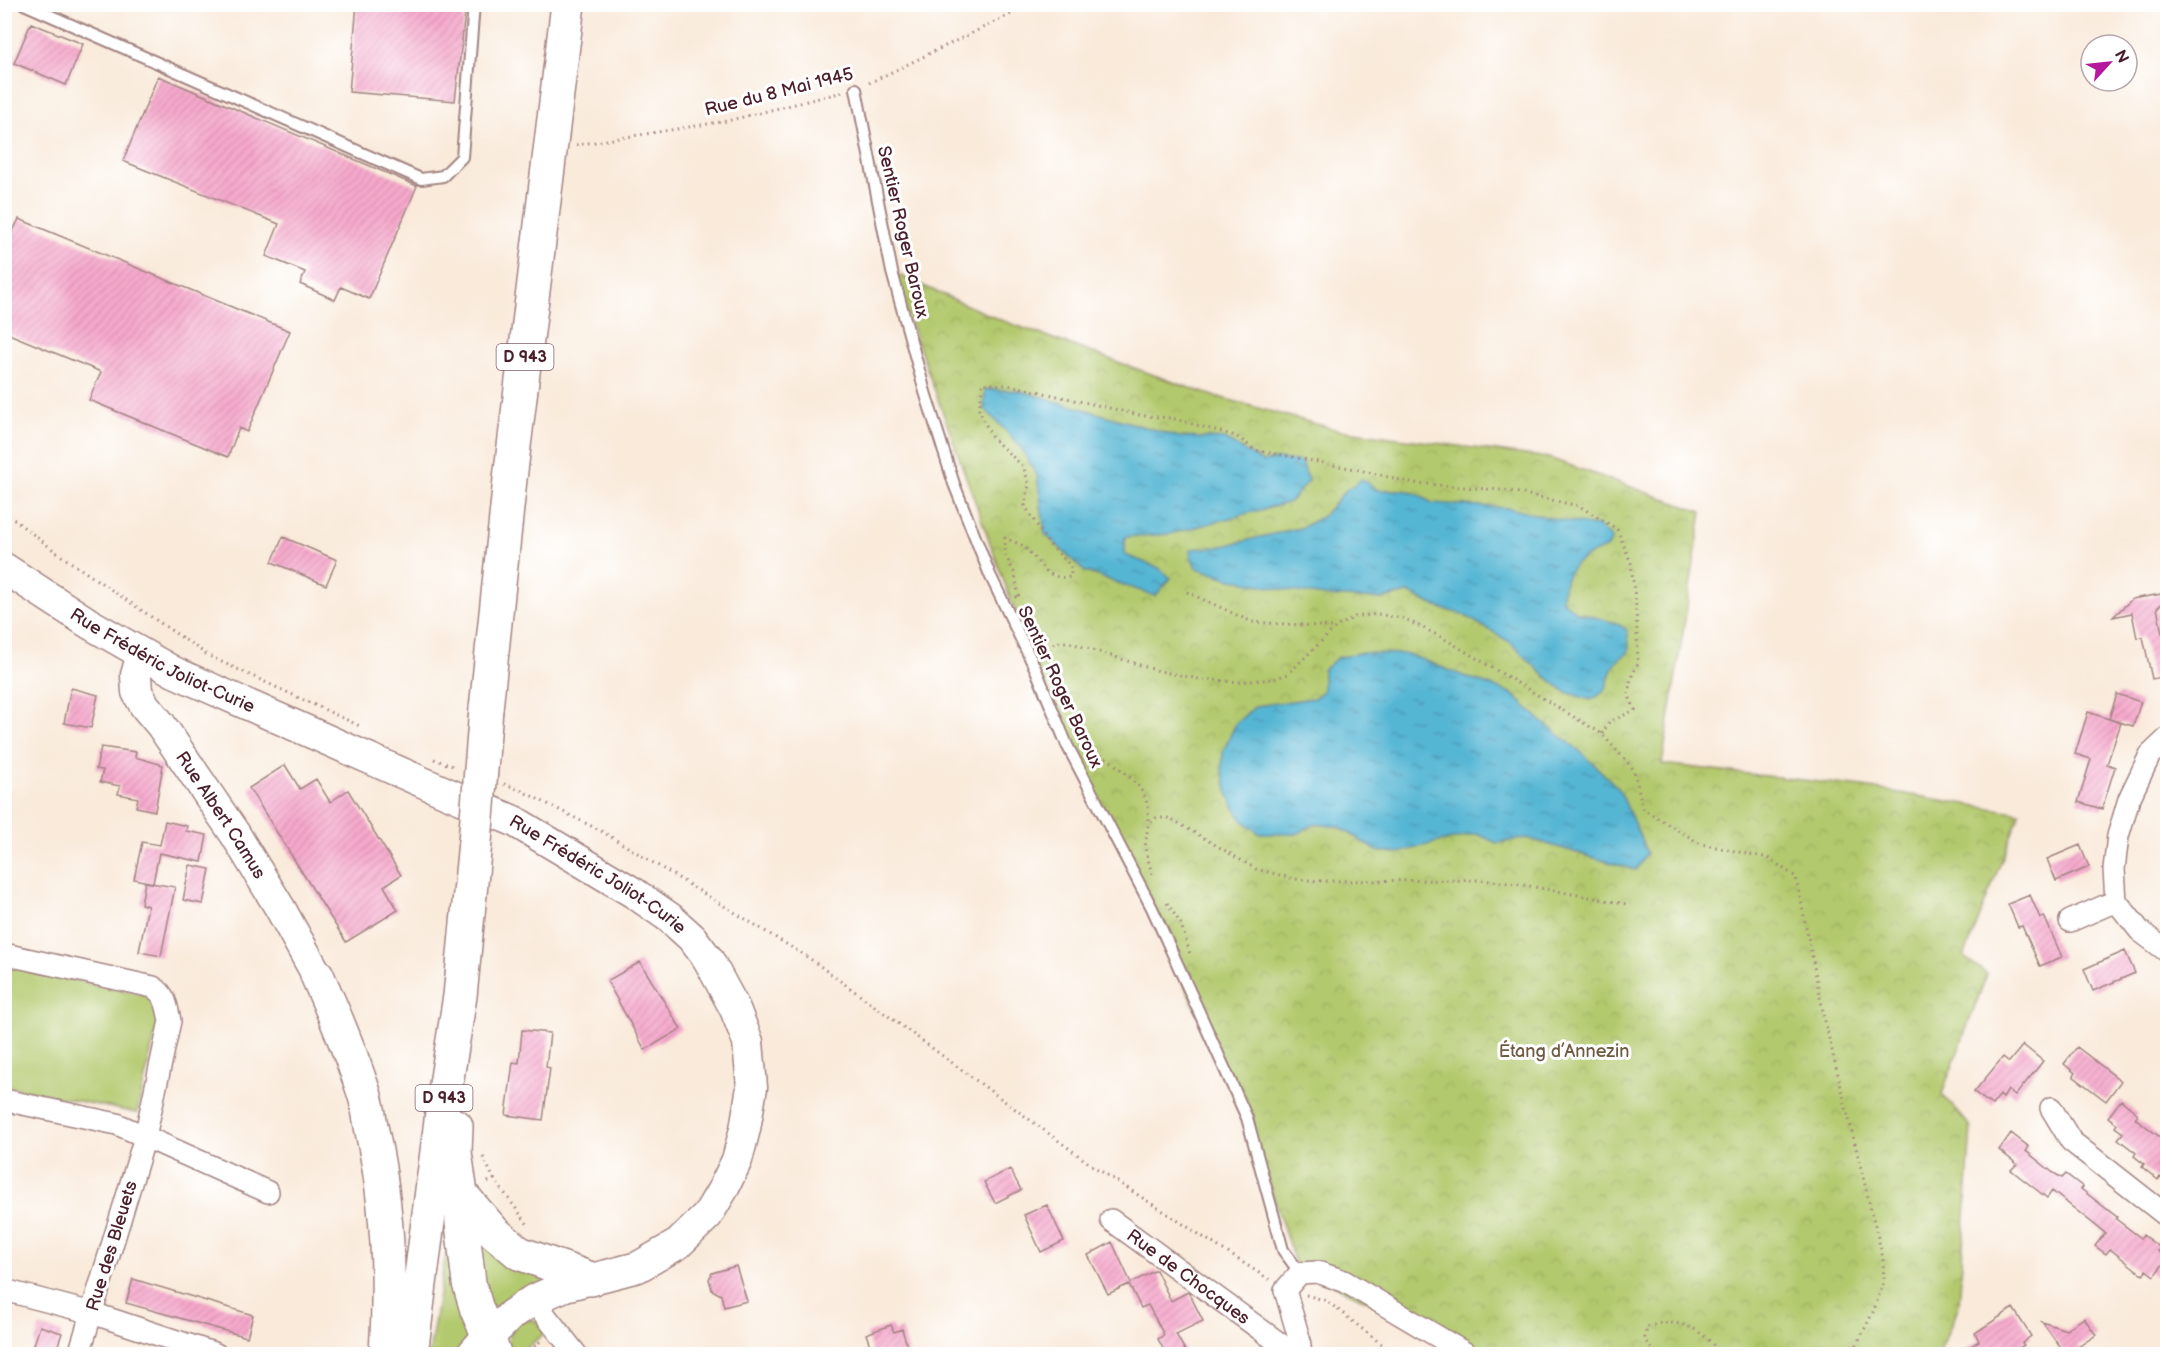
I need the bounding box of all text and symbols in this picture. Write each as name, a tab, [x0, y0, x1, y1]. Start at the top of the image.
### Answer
north arrow	[2079, 33, 2139, 93]
text: N	[2110, 47, 2132, 67]
street label: Rue du 8 Mai 1945	[703, 63, 855, 121]
street label: Sentier Roger Baroux	[873, 144, 933, 321]
road number: D 943	[496, 344, 554, 370]
street label: Sentier Roger Baroux	[1013, 603, 1107, 772]
street label: Rue Frédéric Joliot-Curie	[66, 604, 258, 717]
street label: Rue Albert Camus	[171, 747, 270, 883]
street label: Rue Frédéric Joliot-Curie	[506, 810, 691, 938]
park label: Étang d’Annezin	[1499, 1039, 1629, 1062]
road number: D 943	[416, 1085, 472, 1111]
street label: Rue des Bleuets	[82, 1178, 142, 1314]
street label: Rue de Chocques	[1123, 1225, 1254, 1329]

